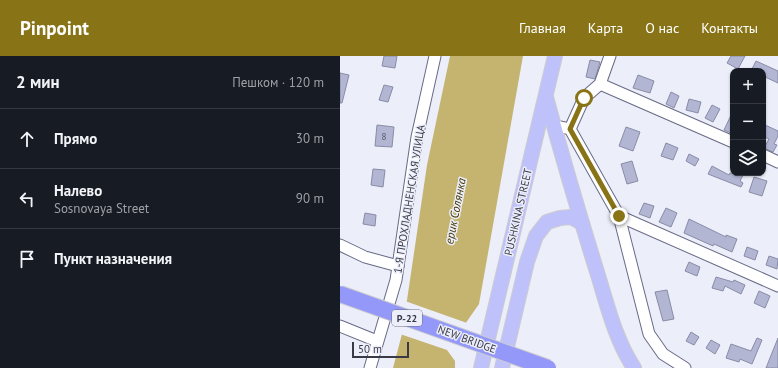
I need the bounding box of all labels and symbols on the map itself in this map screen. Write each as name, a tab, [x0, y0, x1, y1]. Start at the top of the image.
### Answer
route start	[575, 89, 593, 107]
street label: 1-Я ПРОХЛАДНЕНСКАЯ УЛИЦА	[390, 123, 428, 274]
house number: 8	[382, 131, 387, 142]
street label: PUSHKINA STREET	[501, 167, 535, 257]
water label: ерик Солянка	[441, 177, 469, 245]
route end	[610, 207, 628, 225]
road number: Р-22	[392, 310, 422, 326]
street label: NEW BRIDGE	[436, 322, 498, 356]
scale bar	[352, 340, 409, 359]

